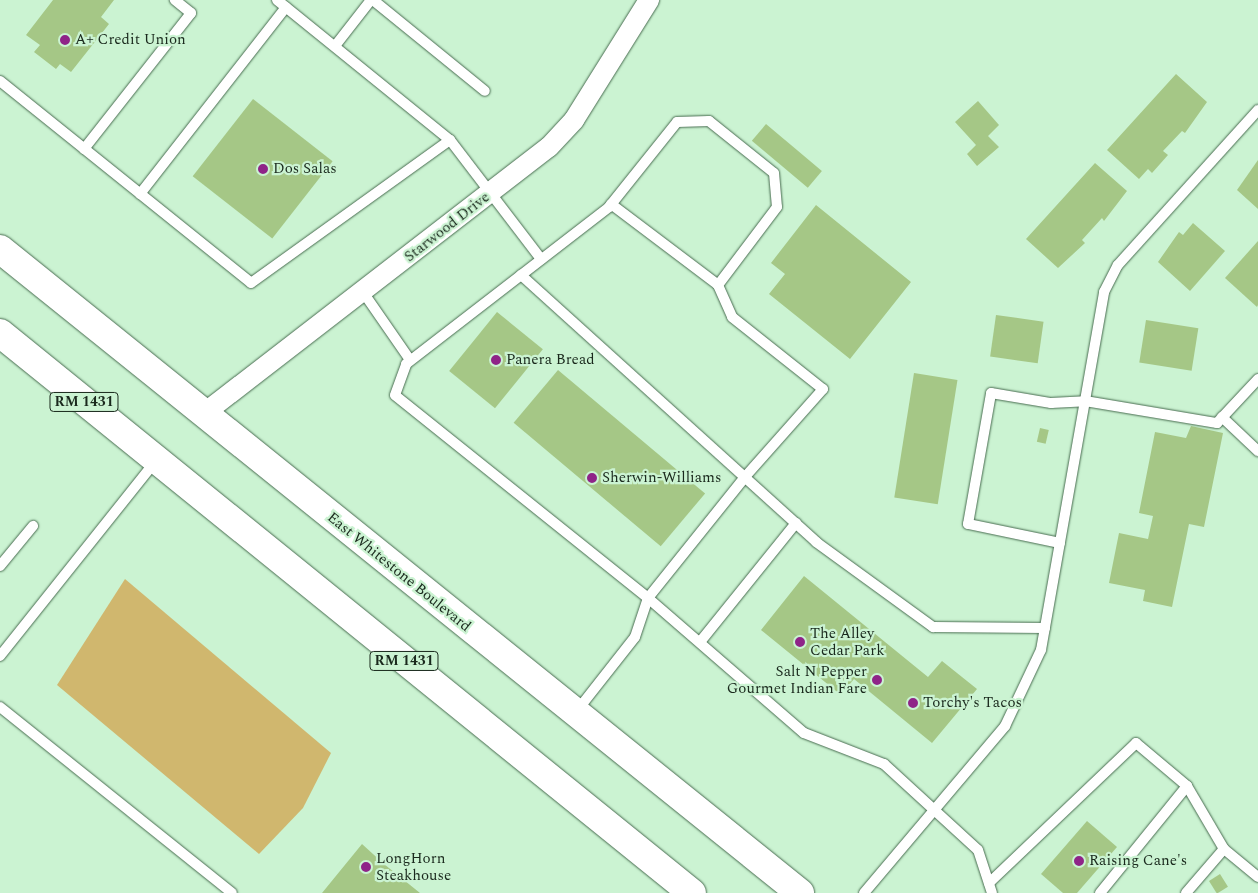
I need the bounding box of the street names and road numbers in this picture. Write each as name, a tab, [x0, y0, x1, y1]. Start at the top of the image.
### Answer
street label: Starwood Drive	[401, 188, 493, 266]
road number: RM 1431	[49, 391, 119, 414]
street label: East Whitestone Boulevard	[324, 508, 474, 636]
road number: RM 1431	[369, 649, 439, 672]

